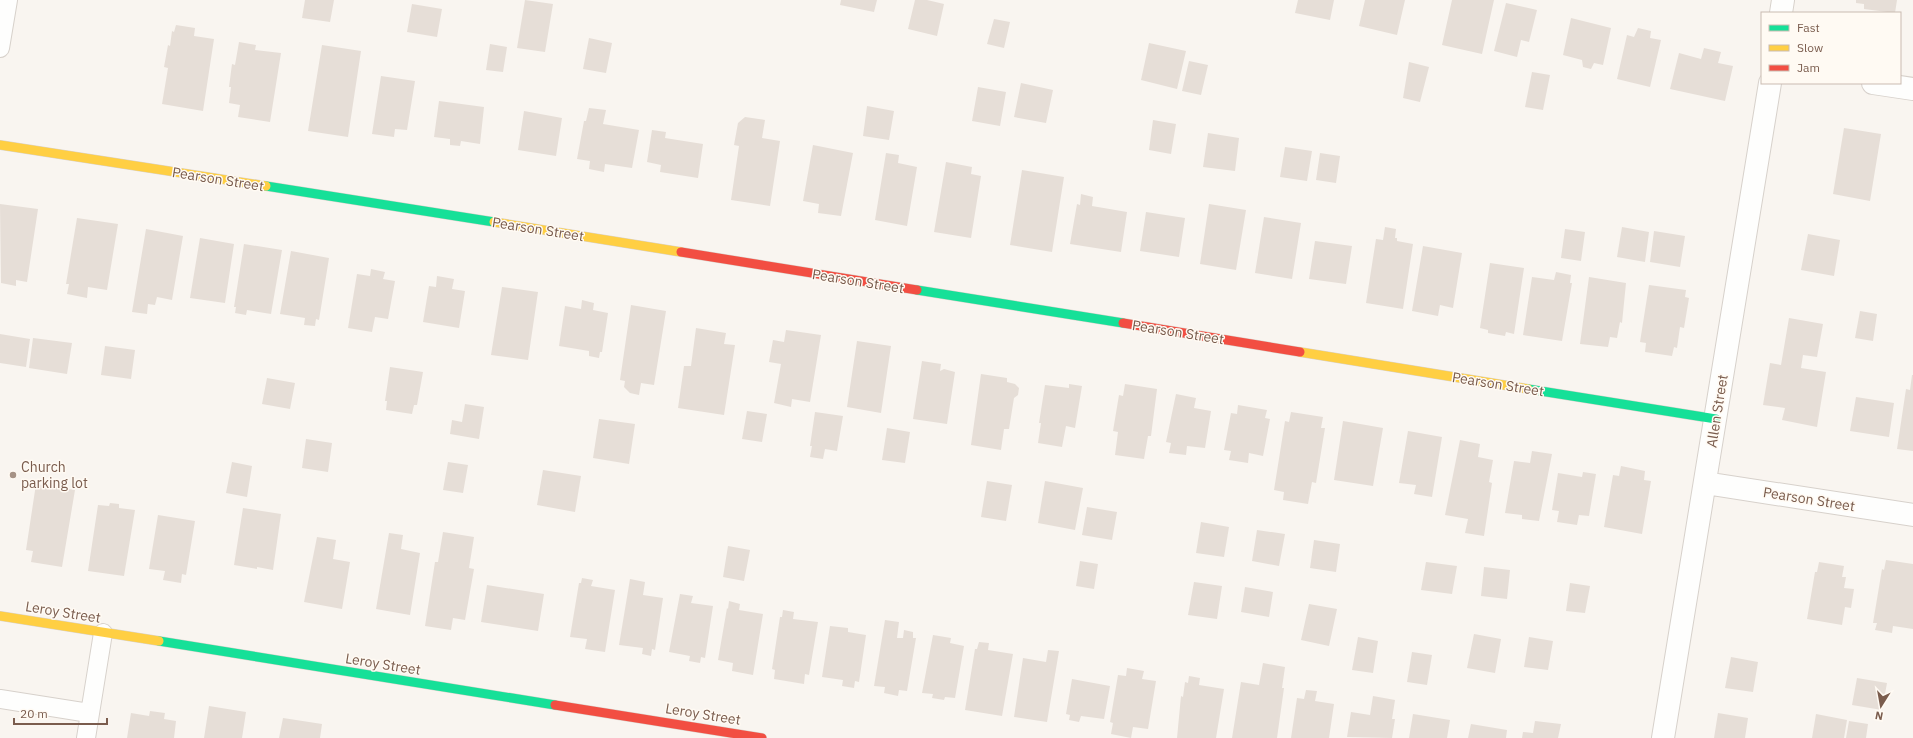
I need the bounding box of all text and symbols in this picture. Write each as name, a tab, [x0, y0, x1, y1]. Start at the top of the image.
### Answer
legend	[1761, 12, 1901, 84]
text: Fast	[1797, 20, 1820, 35]
text: Slow	[1797, 40, 1823, 55]
text: Jam	[1797, 60, 1820, 75]
street label: Pearson Street	[171, 163, 265, 195]
street label: Pearson Street	[491, 213, 585, 245]
street label: Pearson Street	[811, 265, 905, 297]
street label: Pearson Street	[1131, 316, 1225, 348]
street label: Pearson Street	[1451, 368, 1545, 400]
street label: Allen Street	[1702, 373, 1732, 449]
place label: Church parking lot	[21, 458, 88, 492]
marker: Church parking lot	[8, 470, 18, 480]
street label: Pearson Street	[1762, 483, 1856, 515]
street label: Leroy Street	[24, 597, 102, 627]
street label: Leroy Street	[344, 649, 422, 679]
north arrow	[1861, 686, 1901, 726]
street label: Leroy Street	[664, 699, 742, 729]
scale bar	[14, 700, 107, 726]
text: 20 m	[20, 706, 48, 721]
text: N	[1874, 708, 1884, 723]

